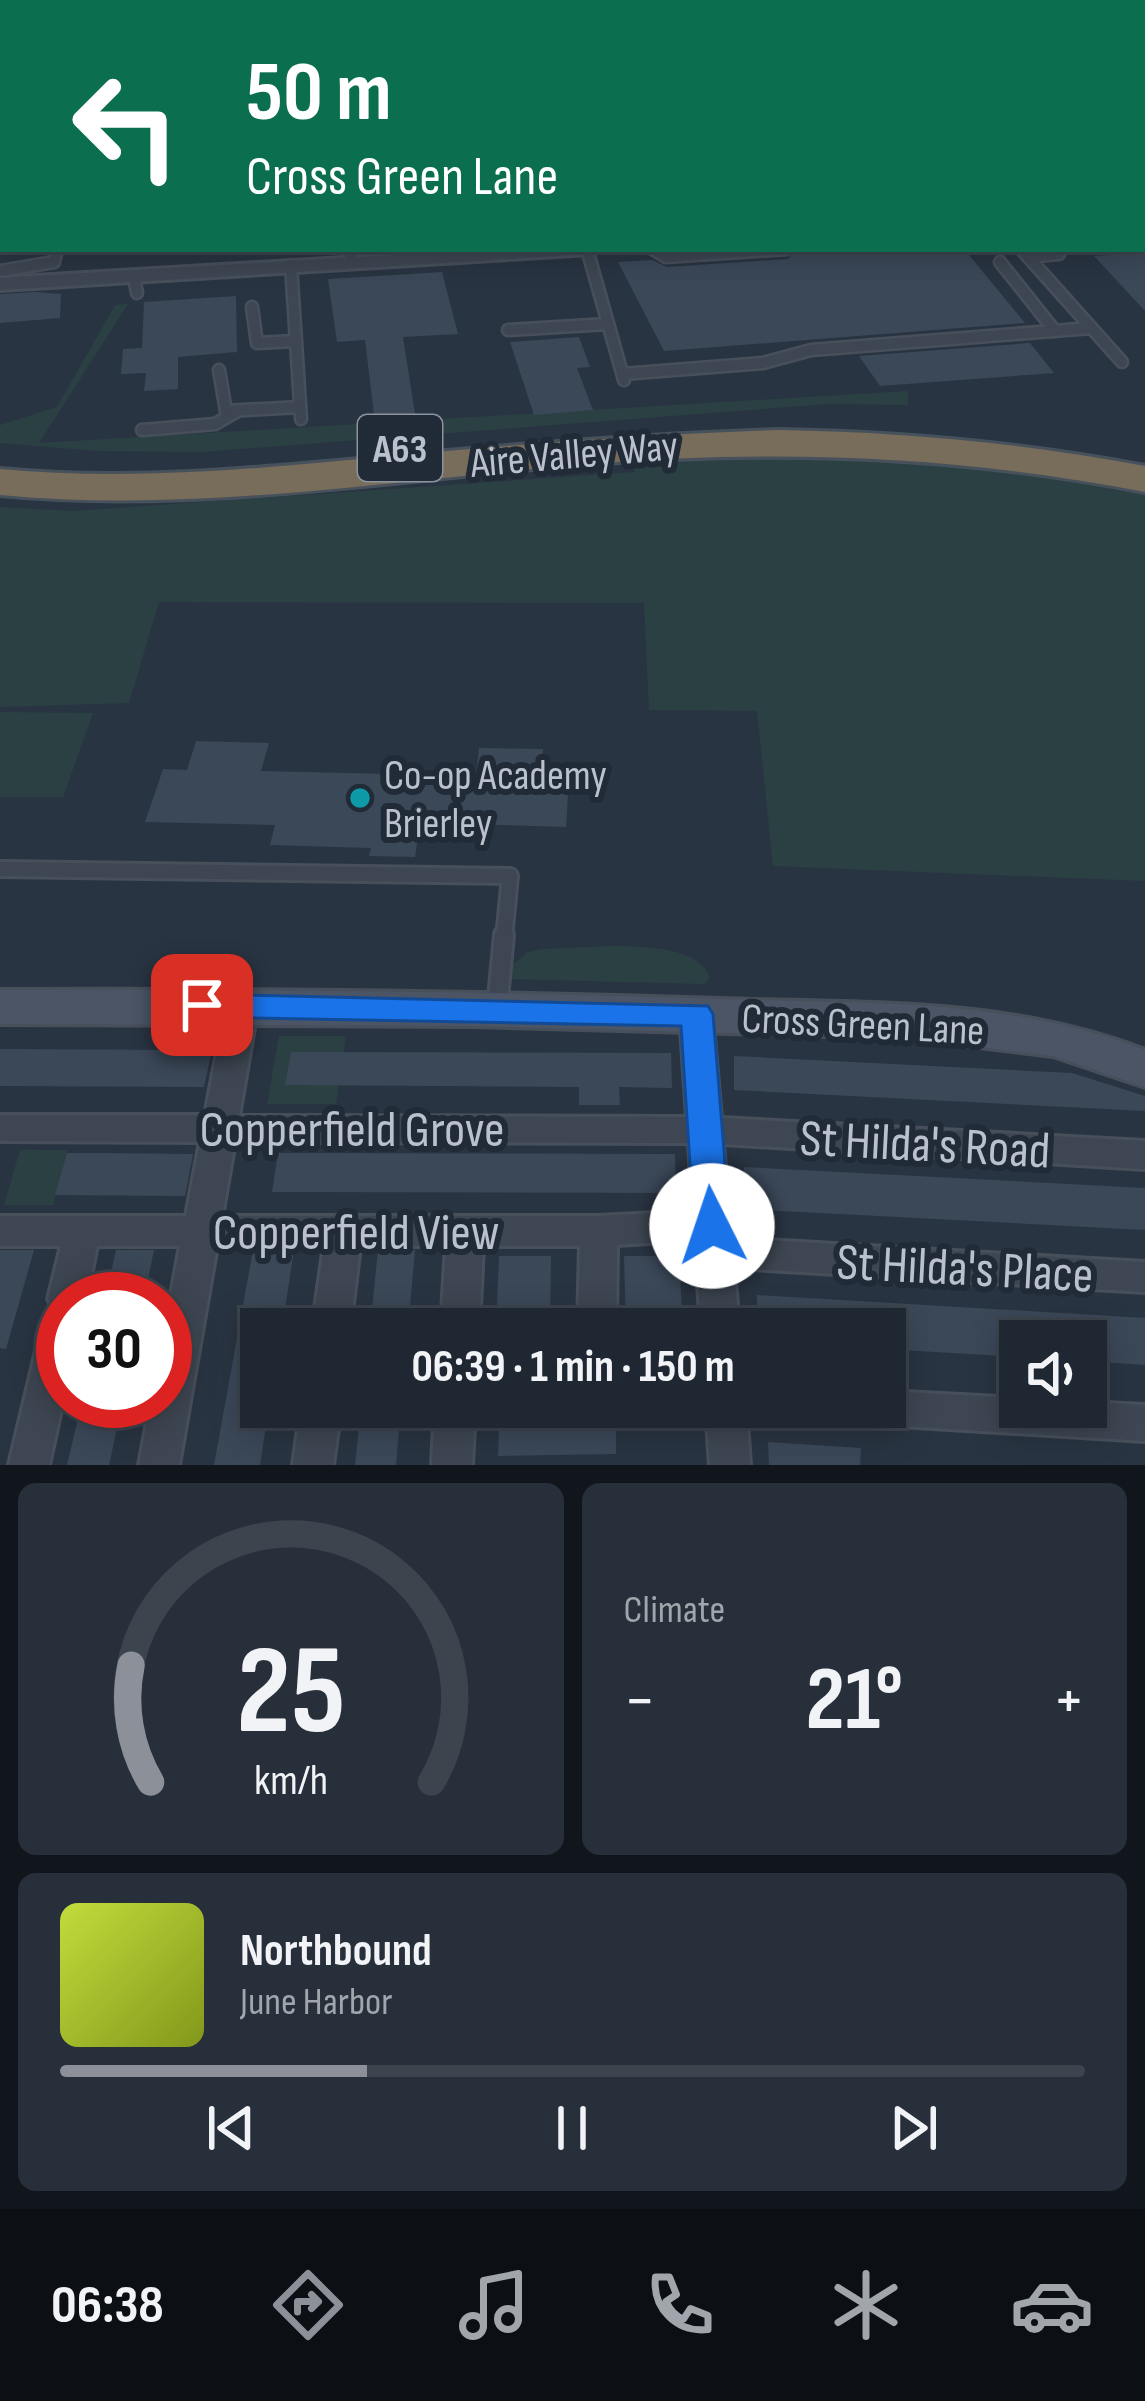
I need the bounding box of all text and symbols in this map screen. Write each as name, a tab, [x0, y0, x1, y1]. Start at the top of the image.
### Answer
text: 50 m	[246, 43, 392, 144]
icon: left	[48, 48, 204, 204]
text: Cross Green Lane	[246, 145, 558, 210]
road number: A63	[358, 415, 442, 481]
street label: Aire Valley Way	[467, 421, 680, 490]
place label: Co-op Academy Brierley	[384, 751, 607, 850]
marker: Co-op Academy Brierley	[347, 785, 373, 811]
pin	[151, 954, 253, 1056]
icon: arrive	[169, 972, 235, 1038]
street label: Cross Green Lane	[740, 994, 985, 1057]
street label: Copperfield Grove	[199, 1100, 505, 1161]
street label: St Hilda's Road	[798, 1108, 1052, 1183]
position arrow	[649, 1163, 775, 1289]
street label: Copperfield View	[213, 1203, 499, 1264]
street label: St Hilda's Place	[835, 1232, 1095, 1307]
speed limit sign: 30	[36, 1272, 192, 1428]
map controls	[999, 1320, 1107, 1428]
button: sound	[999, 1320, 1107, 1428]
text: 06:39 · 1 min · 150 m	[411, 1340, 735, 1395]
text: Climate	[624, 1587, 725, 1634]
text: 25	[236, 1619, 345, 1768]
text: 21°	[805, 1647, 903, 1755]
text: −	[624, 1662, 656, 1741]
text: +	[1053, 1662, 1085, 1741]
text: km/h	[254, 1755, 328, 1807]
text: Northbound	[240, 1924, 432, 1979]
text: June Harbor	[240, 1979, 392, 2026]
icon: previous	[198, 2095, 264, 2161]
icon: pause	[539, 2095, 605, 2161]
icon: next	[881, 2095, 947, 2161]
icon: directions	[266, 2263, 350, 2347]
icon: music	[452, 2263, 536, 2347]
icon: phone	[638, 2263, 722, 2347]
icon: climate	[824, 2263, 908, 2347]
icon: car	[1010, 2263, 1094, 2347]
text: 06:38	[51, 2273, 164, 2338]

